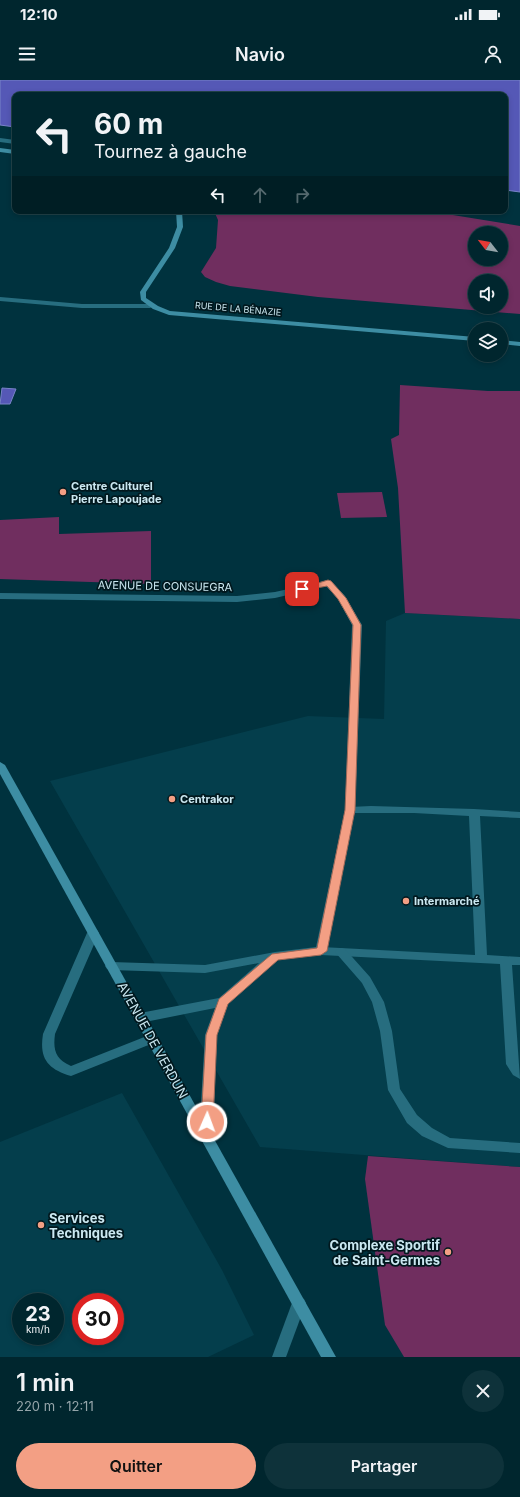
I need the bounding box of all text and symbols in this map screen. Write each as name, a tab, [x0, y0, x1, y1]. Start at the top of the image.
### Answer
text: 12:10	[20, 5, 58, 24]
icon: menu	[16, 43, 38, 65]
icon: person	[482, 43, 504, 65]
text: Navio	[235, 44, 285, 65]
text: 60 m	[94, 107, 163, 141]
icon: left	[28, 108, 80, 160]
text: Tournez à gauche	[94, 141, 247, 162]
icon: left	[207, 184, 229, 206]
icon: ahead	[249, 184, 271, 206]
icon: right	[291, 184, 313, 206]
north arrow	[468, 226, 508, 266]
map controls	[468, 226, 508, 362]
button: sound	[468, 274, 508, 314]
street label: RUE DE LA BÉNAZIE	[194, 299, 282, 318]
button: layers	[468, 322, 508, 362]
place label: Centre Culturel Pierre Lapoujade	[71, 479, 162, 506]
marker: Centre Culturel Pierre Lapoujade	[58, 487, 68, 497]
pin	[285, 572, 319, 606]
street label: AVENUE DE CONSUEGRA	[98, 578, 233, 594]
icon: arrive	[291, 578, 313, 600]
place label: Centrakor	[180, 792, 234, 806]
marker: Centrakor	[167, 794, 177, 804]
place label: Intermarché	[414, 894, 480, 908]
marker: Intermarché	[401, 896, 411, 906]
street label: AVENUE DE VERDUN	[114, 979, 192, 1101]
position arrow	[186, 1101, 228, 1143]
place label: Services Techniques	[49, 1210, 123, 1241]
marker: Services Techniques	[36, 1220, 46, 1230]
place label: Complexe Sportif de Saint-Germes	[330, 1237, 441, 1268]
marker: Complexe Sportif de Saint-Germes	[443, 1247, 453, 1257]
speed limit sign: 30	[72, 1293, 124, 1345]
text: 23	[25, 1302, 51, 1326]
text: km/h	[26, 1323, 50, 1335]
text: 1 min	[16, 1368, 75, 1397]
button: close	[462, 1370, 504, 1412]
text: 220 m · 12:11	[16, 1398, 94, 1414]
button: Quitter	[16, 1443, 256, 1489]
button: Partager	[264, 1443, 504, 1489]

